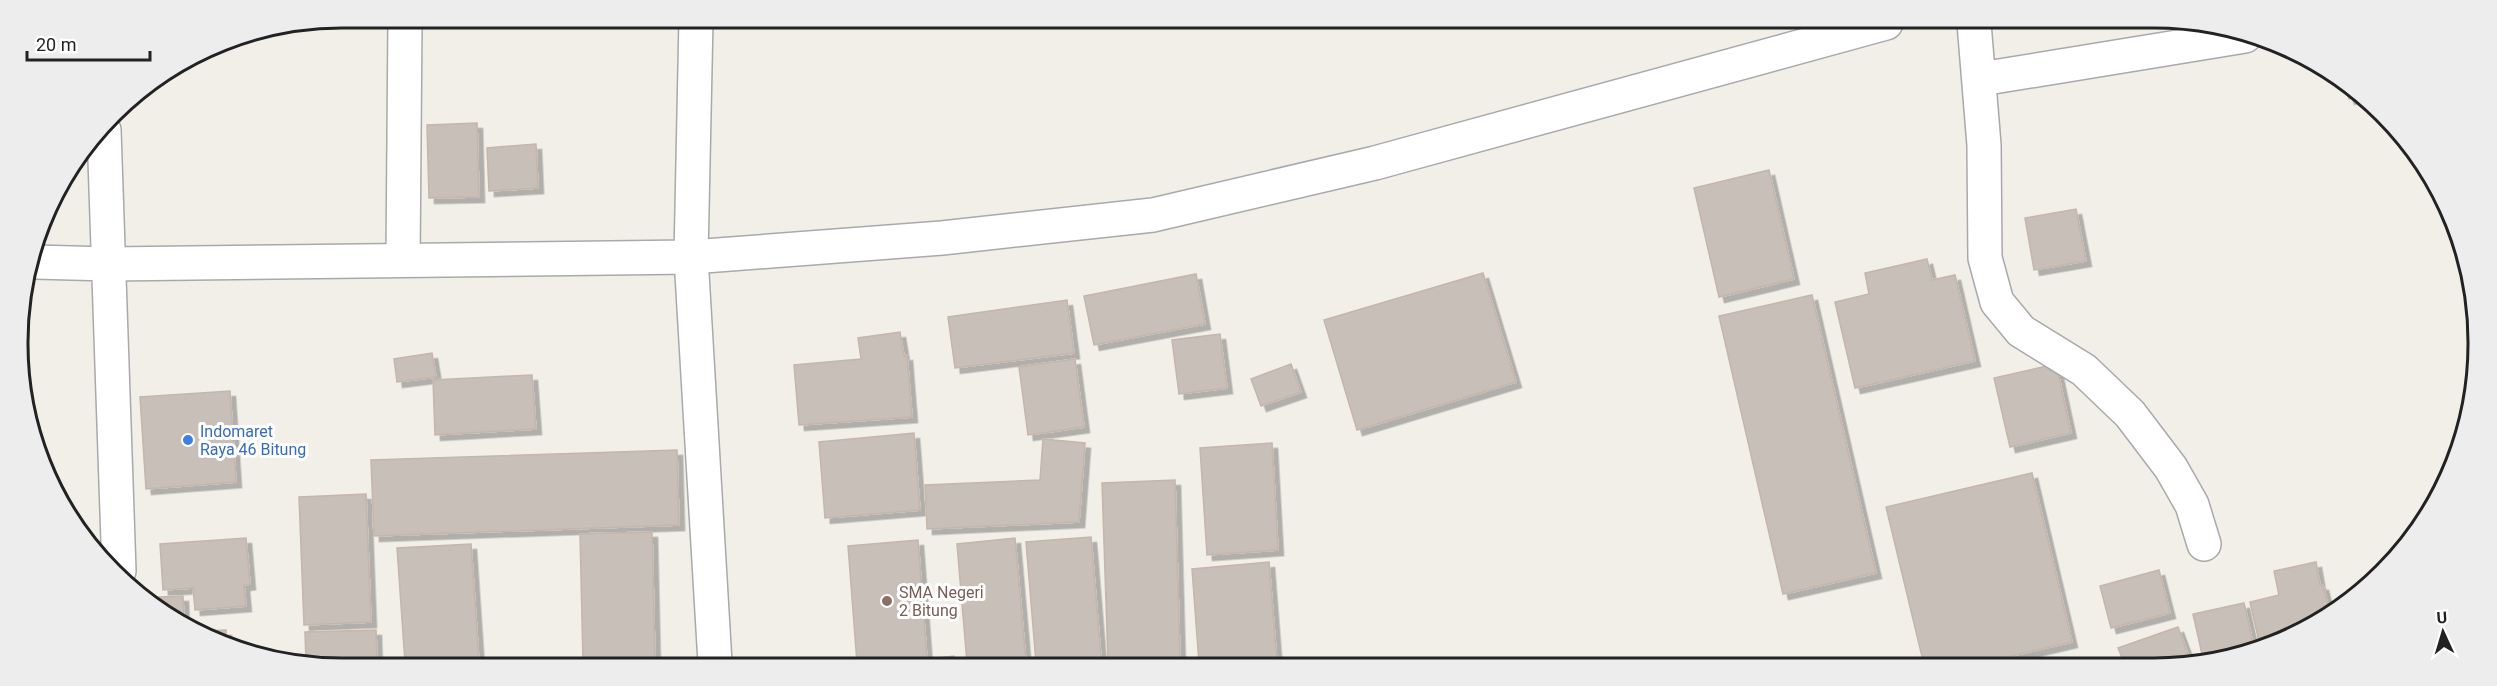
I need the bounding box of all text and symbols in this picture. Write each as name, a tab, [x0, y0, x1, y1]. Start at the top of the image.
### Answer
scale bar	[27, 24, 150, 62]
text: 20 m	[36, 34, 76, 55]
place label: Indomaret Raya 46 Bitung	[200, 422, 306, 459]
marker: Indomaret Raya 46 Bitung	[181, 433, 195, 447]
place label: SMA Negeri 2 Bitung	[899, 583, 984, 620]
marker: SMA Negeri 2 Bitung	[880, 594, 894, 608]
north arrow	[2413, 602, 2473, 662]
text: U	[2436, 608, 2448, 627]

